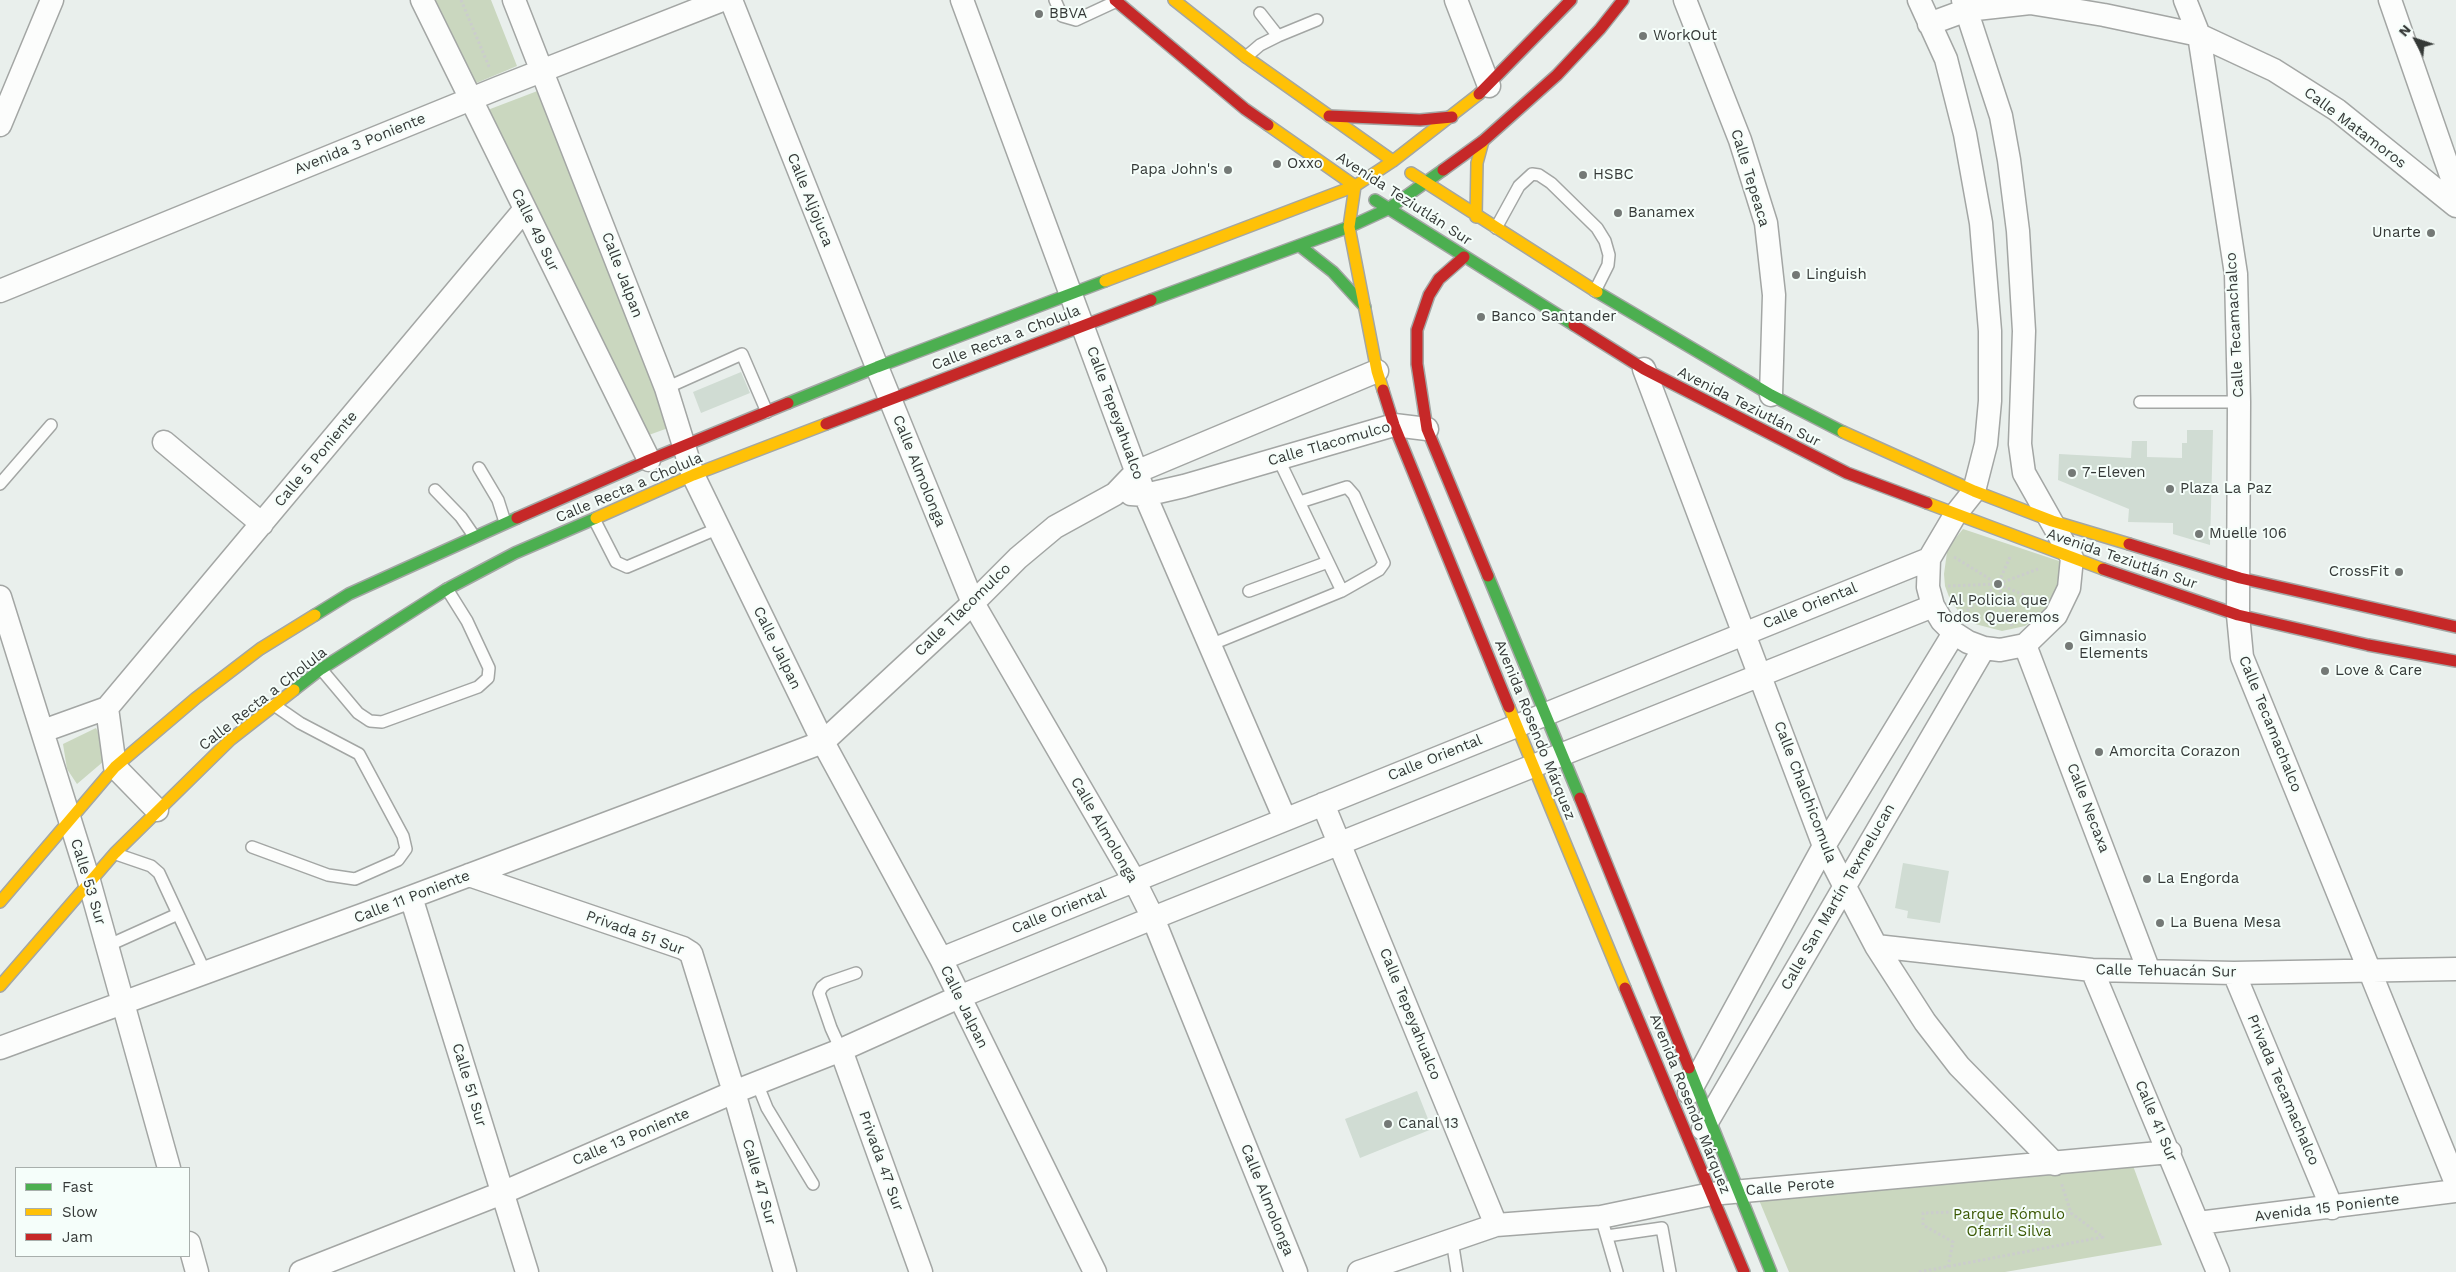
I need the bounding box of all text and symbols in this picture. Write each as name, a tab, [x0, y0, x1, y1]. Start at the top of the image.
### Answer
place label: BBVA	[1049, 5, 1087, 23]
marker: BBVA	[1033, 8, 1045, 20]
north arrow	[2391, 15, 2441, 65]
text: N	[2395, 21, 2414, 39]
place label: WorkOut	[1653, 27, 1717, 45]
marker: WorkOut	[1637, 30, 1649, 42]
street label: Calle Matamoros	[2300, 84, 2410, 172]
street label: Avenida 3 Poniente	[292, 109, 428, 179]
street label: Calle Tepeaca	[1727, 127, 1773, 229]
street label: Avenida Teziutlán Sur	[1333, 148, 1475, 250]
street label: Calle Aljojuca	[783, 151, 837, 249]
place label: Oxxo	[1287, 155, 1323, 173]
marker: Oxxo	[1271, 158, 1283, 170]
place label: Papa John's	[1131, 161, 1218, 179]
marker: Papa John's	[1222, 164, 1234, 176]
place label: HSBC	[1593, 166, 1634, 184]
marker: HSBC	[1577, 169, 1589, 181]
street label: Calle 49 Sur	[507, 186, 563, 274]
place label: Banamex	[1628, 204, 1695, 222]
marker: Banamex	[1612, 207, 1624, 219]
place label: Unarte	[2372, 224, 2421, 242]
marker: Unarte	[2425, 227, 2437, 239]
street label: Calle Jalpan	[597, 230, 647, 320]
street label: Calle Tecamachalco	[2222, 252, 2248, 398]
place label: Linguish	[1806, 266, 1867, 284]
marker: Linguish	[1790, 269, 1802, 281]
street label: Calle Recta a Cholula	[929, 301, 1083, 375]
place label: Banco Santander	[1491, 308, 1616, 326]
marker: Banco Santander	[1475, 311, 1487, 323]
street label: Calle Tepeyahualco	[1083, 344, 1147, 482]
street label: Avenida Teziutlán Sur	[1674, 363, 1824, 451]
street label: Calle 5 Poniente	[271, 407, 361, 511]
street label: Calle Almolonga	[888, 413, 950, 529]
street label: Calle Tlacomulco	[1266, 418, 1392, 470]
street label: Calle Recta a Cholula	[553, 449, 705, 527]
place label: 7-Eleven	[2082, 464, 2146, 482]
marker: 7-Eleven	[2066, 467, 2078, 479]
place label: Plaza La Paz	[2180, 480, 2272, 498]
marker: Plaza La Paz	[2164, 483, 2176, 495]
street label: Avenida Teziutlán Sur	[2044, 525, 2200, 593]
place label: Muelle 106	[2209, 525, 2287, 543]
marker: Muelle 106	[2193, 528, 2205, 540]
street label: Calle Tlacomulco	[911, 560, 1015, 660]
place label: CrossFit	[2329, 563, 2389, 581]
marker: CrossFit	[2393, 566, 2405, 578]
marker: Al Policia que Todos Queremos	[1992, 578, 2004, 590]
street label: Calle Oriental	[1760, 579, 1860, 633]
place label: Al Policia que Todos Queremos	[1937, 592, 2059, 627]
street label: Calle Jalpan	[749, 604, 805, 692]
place label: Gimnasio Elements	[2079, 628, 2148, 663]
street label: Avenida Rosendo Márquez	[1491, 637, 1579, 823]
marker: Gimnasio Elements	[2063, 640, 2075, 652]
street label: Calle Recta a Cholula	[195, 643, 331, 755]
street label: Calle Tecamachalco	[2234, 653, 2306, 795]
place label: Love & Care	[2335, 662, 2422, 680]
marker: Love & Care	[2319, 665, 2331, 677]
street label: Calle Chalchicomula	[1770, 719, 1840, 865]
street label: Calle Oriental	[1385, 731, 1485, 785]
place label: Amorcita Corazon	[2109, 743, 2240, 761]
marker: Amorcita Corazon	[2093, 746, 2105, 758]
street label: Calle Necaxa	[2063, 761, 2113, 855]
street label: Calle Almolonga	[1066, 774, 1142, 886]
street label: Calle San Martín Texmelucan	[1777, 801, 1899, 993]
street label: Calle 53 Sur	[66, 837, 110, 927]
street label: Calle 11 Poniente	[352, 867, 472, 927]
place label: La Engorda	[2157, 870, 2239, 888]
marker: La Engorda	[2141, 873, 2153, 885]
street label: Calle Oriental	[1009, 884, 1109, 938]
street label: Privada 51 Sur	[584, 907, 686, 959]
place label: La Buena Mesa	[2170, 914, 2281, 932]
marker: La Buena Mesa	[2154, 917, 2166, 929]
street label: Calle Tepeyahualco	[1375, 945, 1445, 1083]
street label: Calle Tehuacán Sur	[2095, 961, 2237, 981]
street label: Calle Jalpan	[936, 963, 992, 1051]
street label: Avenida Rosendo Márquez	[1646, 1011, 1734, 1197]
street label: Privada Tecamachalco	[2243, 1012, 2323, 1168]
street label: Calle 51 Sur	[448, 1041, 490, 1129]
street label: Calle 41 Sur	[2131, 1078, 2181, 1164]
street label: Calle 13 Poniente	[570, 1104, 692, 1170]
street label: Privada 47 Sur	[855, 1108, 907, 1214]
place label: Canal 13	[1398, 1115, 1459, 1133]
marker: Canal 13	[1382, 1118, 1394, 1130]
street label: Calle 47 Sur	[738, 1137, 780, 1227]
street label: Calle Almolonga	[1236, 1142, 1298, 1258]
legend	[15, 1167, 190, 1257]
street label: Calle Perote	[1745, 1174, 1835, 1200]
text: Fast	[62, 1178, 93, 1196]
street label: Avenida 15 Poniente	[2253, 1190, 2401, 1226]
text: Slow	[62, 1203, 98, 1221]
park label: Parque Rómulo Ofarril Silva	[1953, 1206, 2065, 1241]
text: Jam	[62, 1228, 93, 1246]

